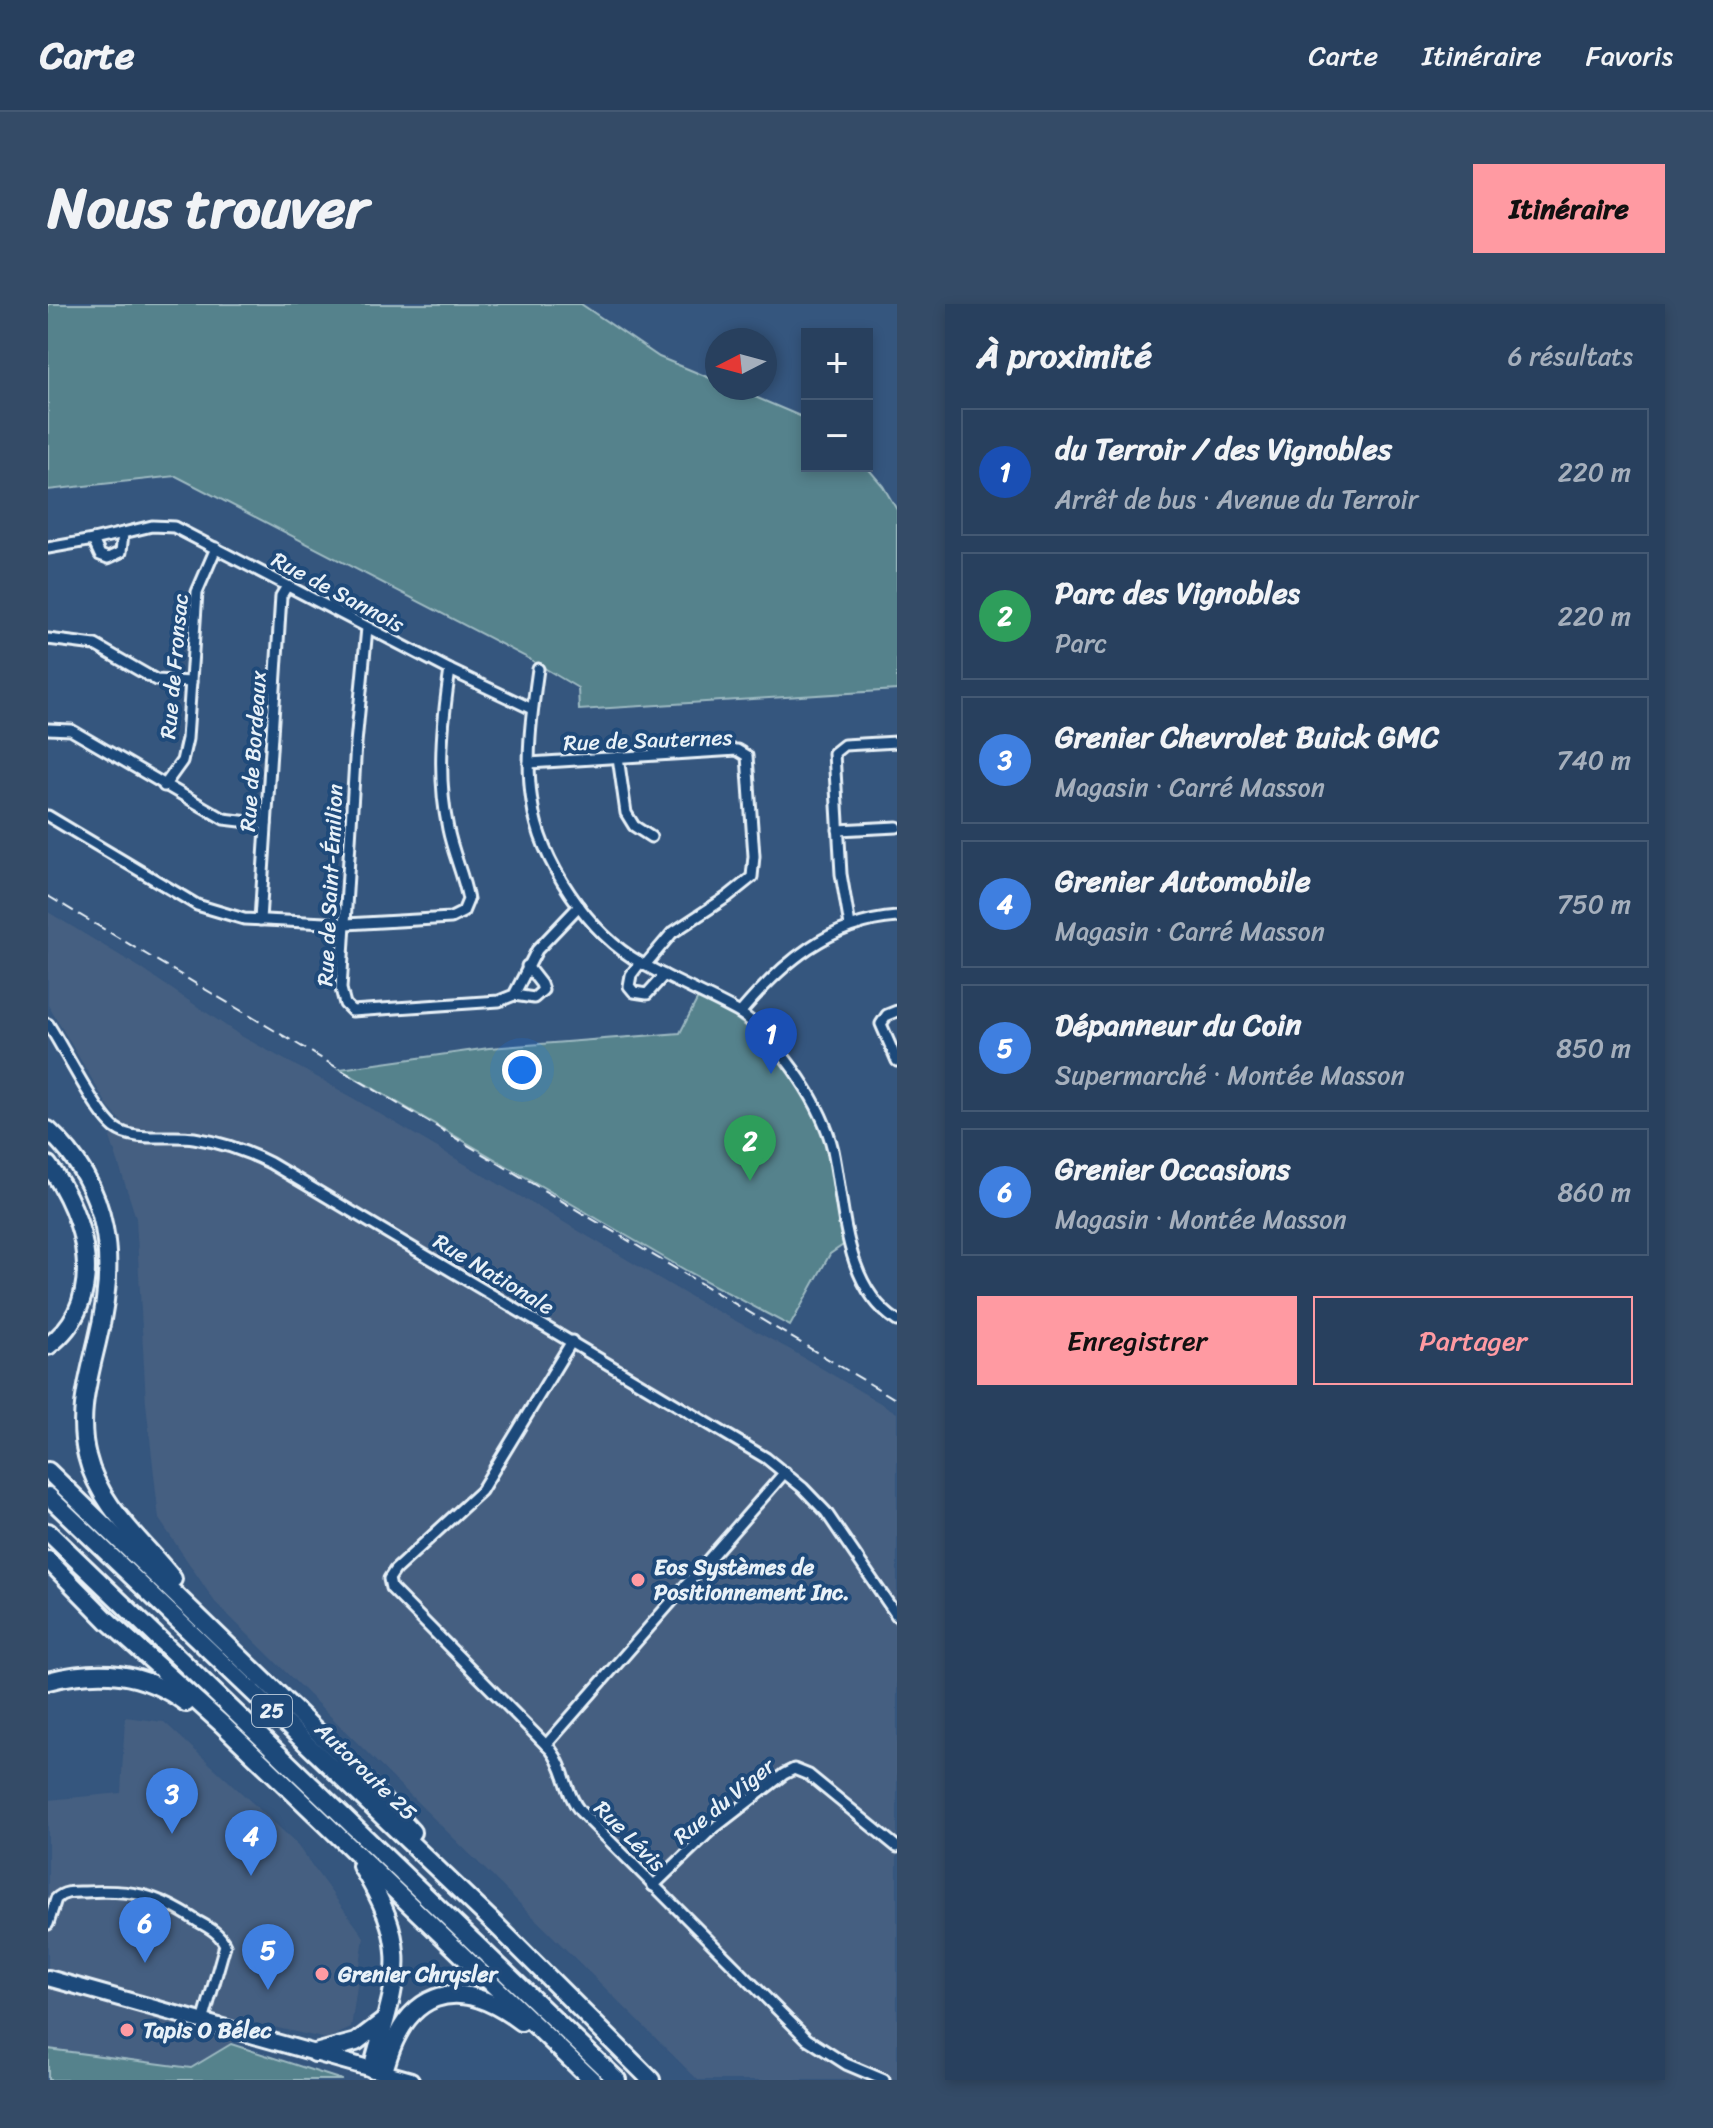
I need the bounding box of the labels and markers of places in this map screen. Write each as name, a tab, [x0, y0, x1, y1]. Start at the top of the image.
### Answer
pin: 1	[745, 1008, 797, 1074]
pin: 2	[724, 1115, 776, 1181]
place label: Eos Systèmes de Positionnement Inc.	[654, 1548, 850, 1612]
marker: Eos Systèmes de Positionnement Inc.	[629, 1571, 647, 1589]
pin: 3	[146, 1768, 198, 1834]
pin: 4	[225, 1810, 277, 1876]
pin: 6	[119, 1897, 171, 1963]
pin: 5	[242, 1924, 294, 1990]
place label: Grenier Chrysler	[337, 1955, 500, 1994]
marker: Grenier Chrysler	[313, 1965, 331, 1983]
place label: Tapis O Bélec	[143, 2011, 273, 2050]
marker: Tapis O Bélec	[118, 2021, 136, 2039]

